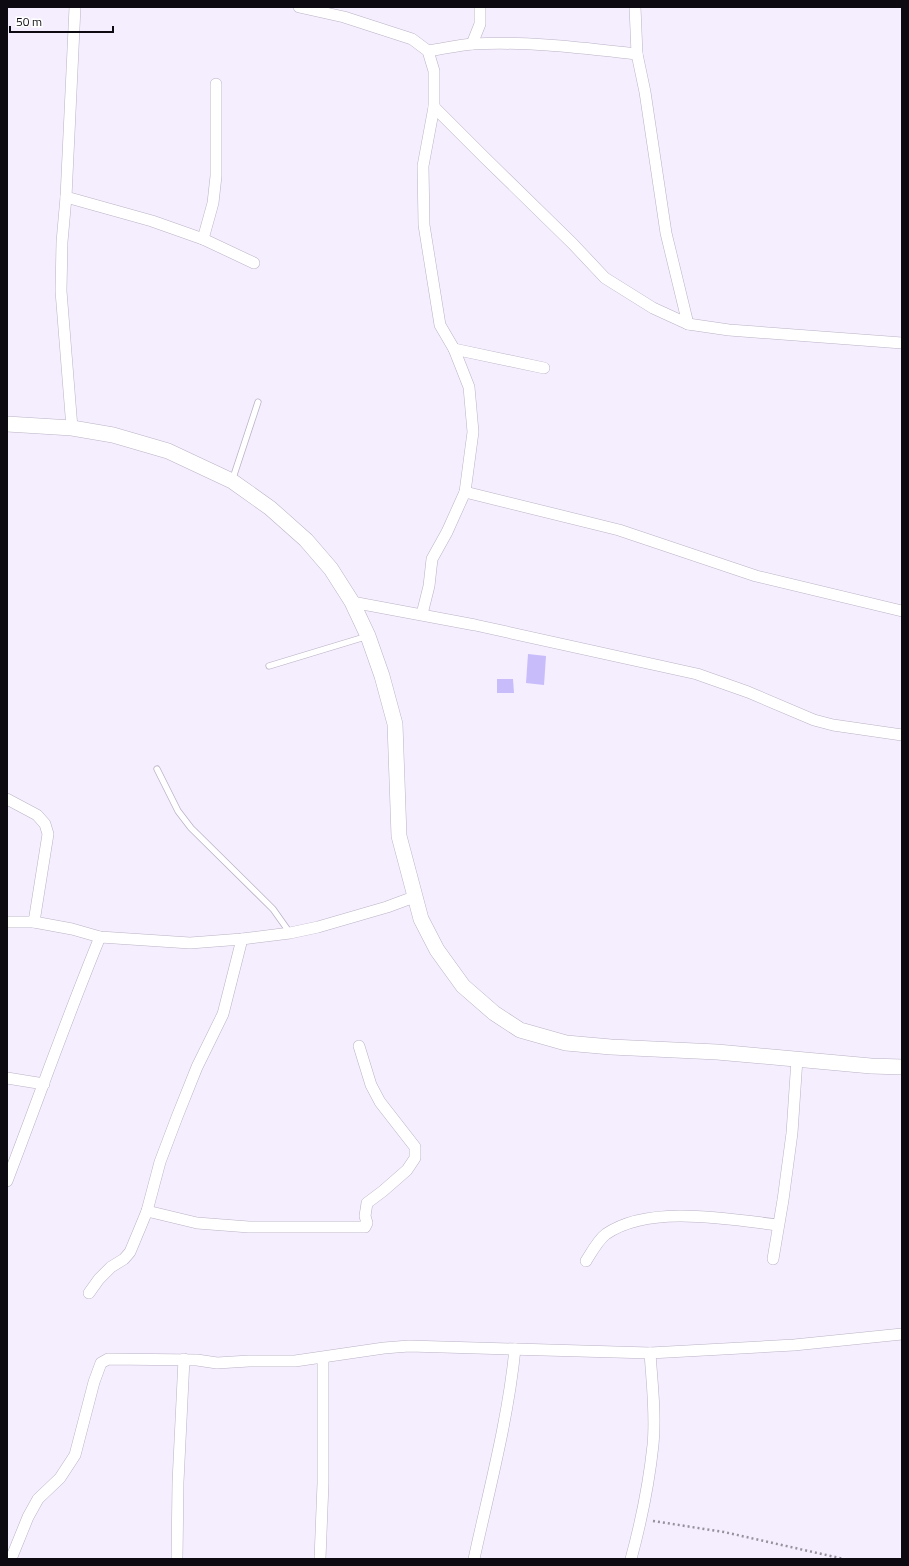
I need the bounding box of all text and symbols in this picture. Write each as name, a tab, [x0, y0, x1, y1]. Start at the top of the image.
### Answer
scale bar	[10, 8, 113, 34]
text: 50 m	[16, 12, 42, 31]

